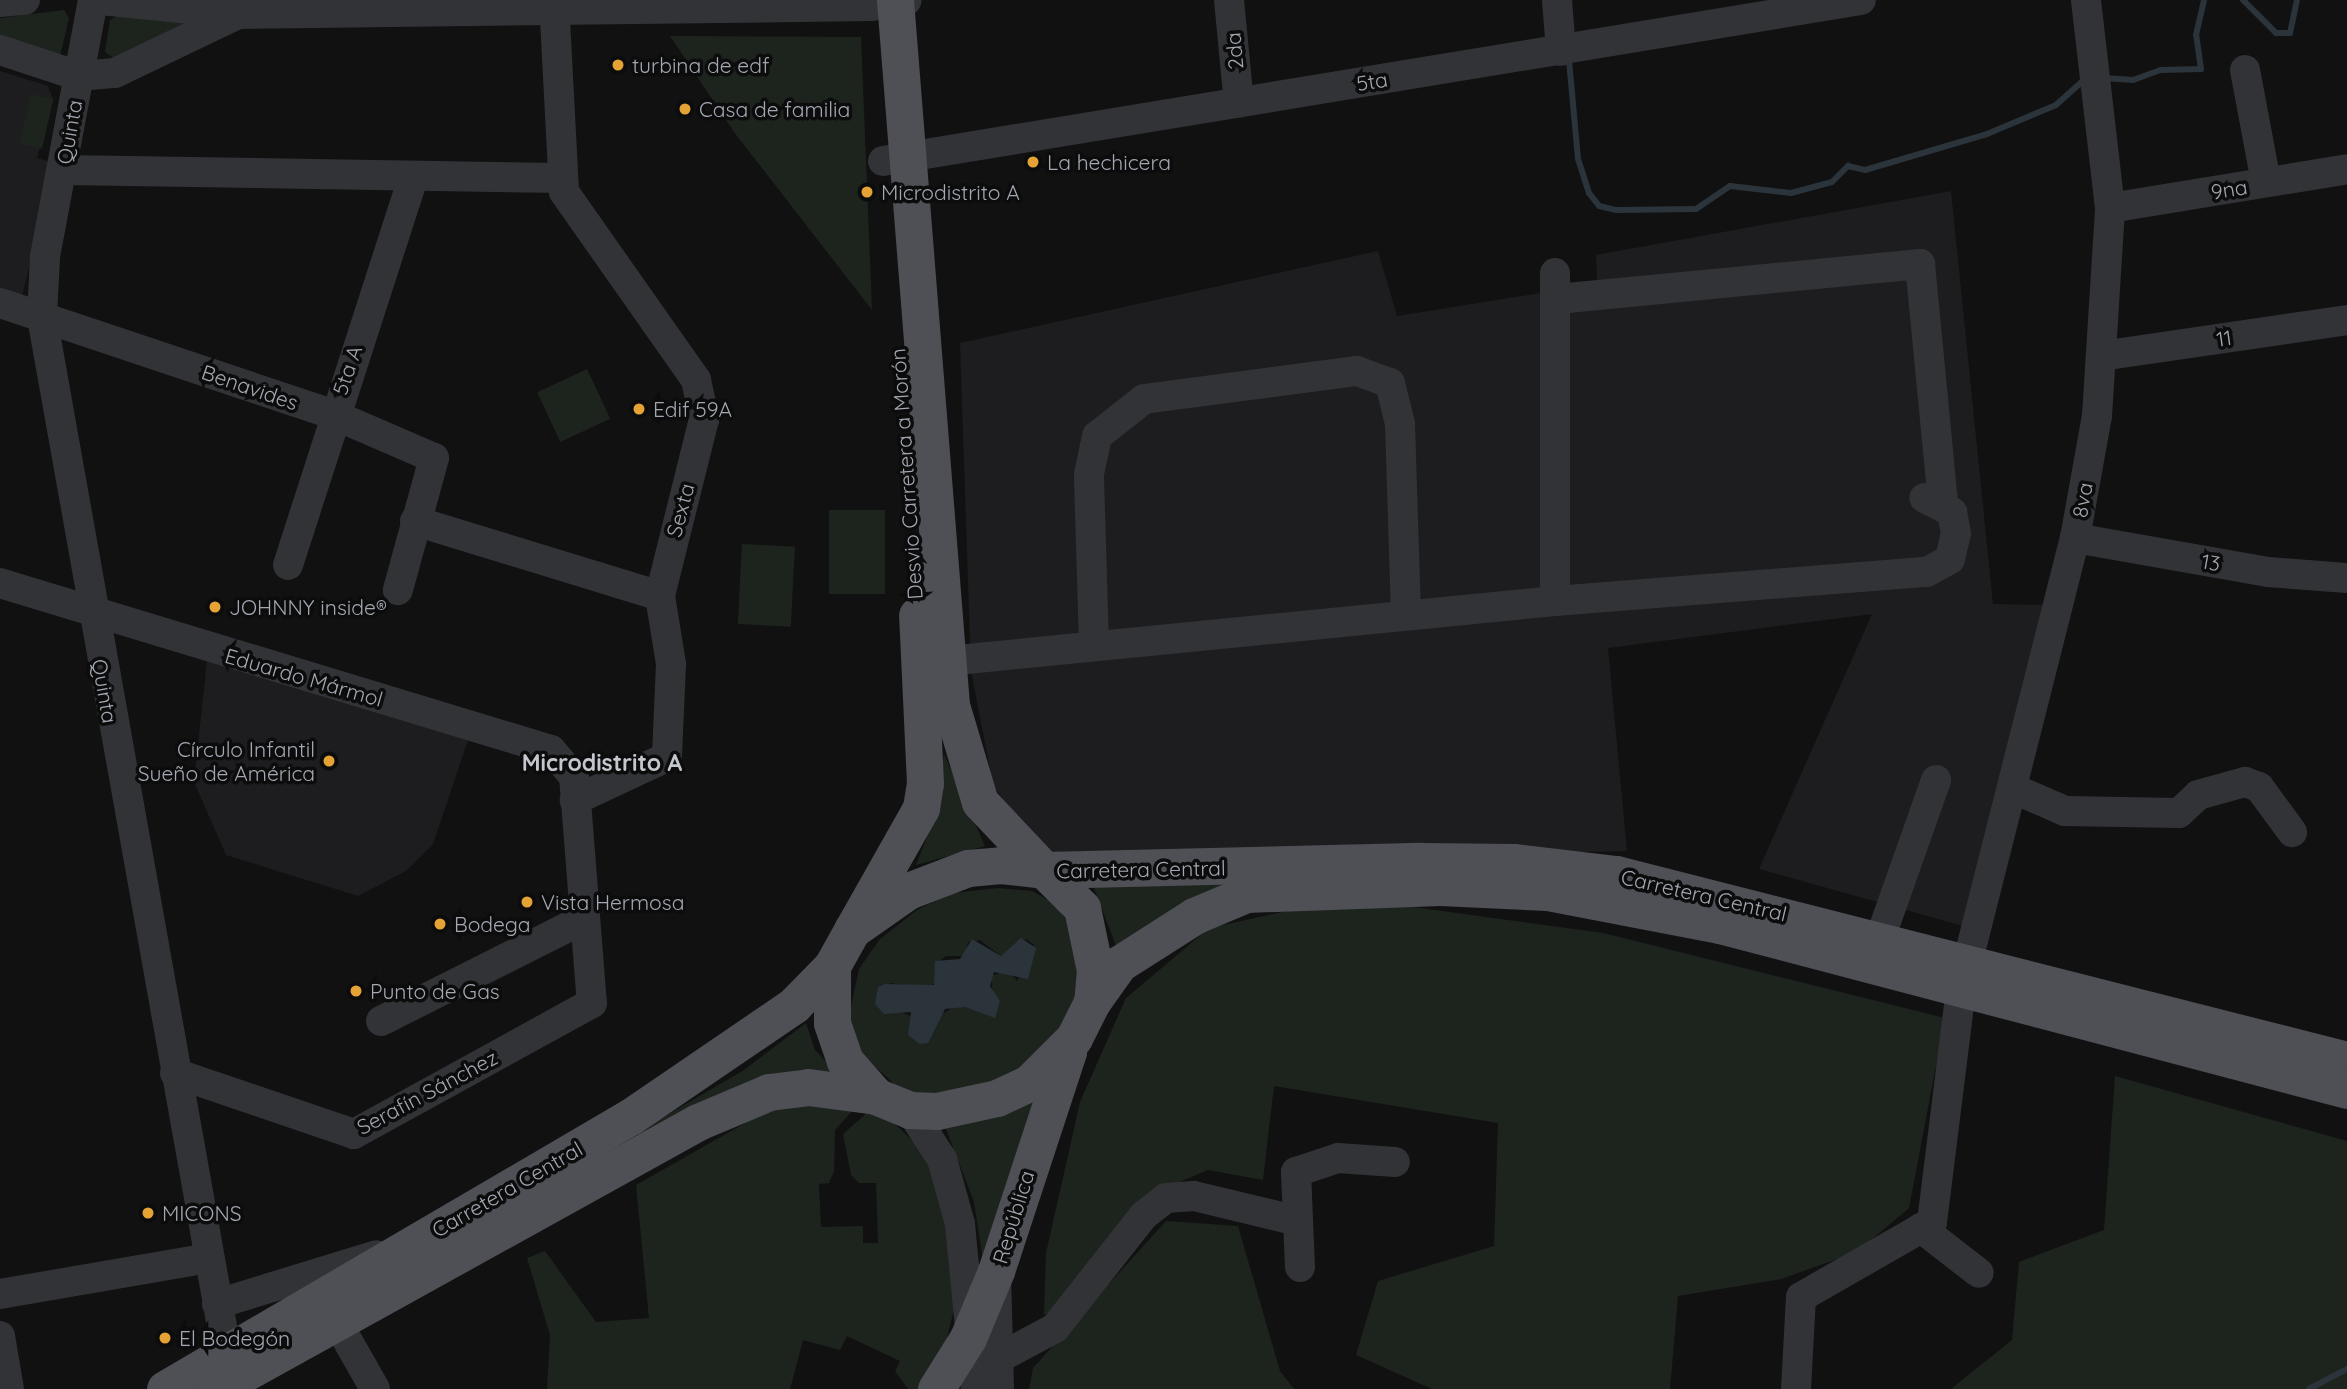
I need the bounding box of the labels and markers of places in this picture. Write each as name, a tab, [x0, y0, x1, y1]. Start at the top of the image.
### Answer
place label: turbina de edf	[632, 52, 769, 78]
marker: turbina de edf	[610, 57, 626, 73]
place label: Casa de familia	[699, 96, 850, 122]
marker: Casa de familia	[677, 101, 693, 117]
place label: La hechicera	[1047, 149, 1171, 175]
marker: La hechicera	[1025, 154, 1041, 170]
place label: Microdistrito A	[881, 179, 1020, 205]
marker: Microdistrito A	[859, 184, 875, 200]
place label: Edif 59A	[653, 396, 732, 422]
marker: Edif 59A	[631, 401, 647, 417]
place label: JOHNNY inside®	[229, 594, 387, 620]
marker: JOHNNY inside®	[207, 599, 223, 615]
place label: Círculo Infantil Sueño de América	[138, 736, 315, 786]
marker: Círculo Infantil Sueño de América	[321, 753, 337, 769]
place label: Vista Hermosa	[541, 889, 685, 915]
marker: Vista Hermosa	[519, 894, 535, 910]
place label: Bodega	[454, 911, 531, 937]
marker: Bodega	[432, 916, 448, 932]
place label: Punto de Gas	[370, 978, 500, 1004]
marker: Punto de Gas	[348, 983, 364, 999]
place label: MICONS	[162, 1200, 242, 1226]
marker: MICONS	[140, 1205, 156, 1221]
place label: El Bodegón	[179, 1325, 290, 1351]
marker: El Bodegón	[157, 1330, 173, 1346]

